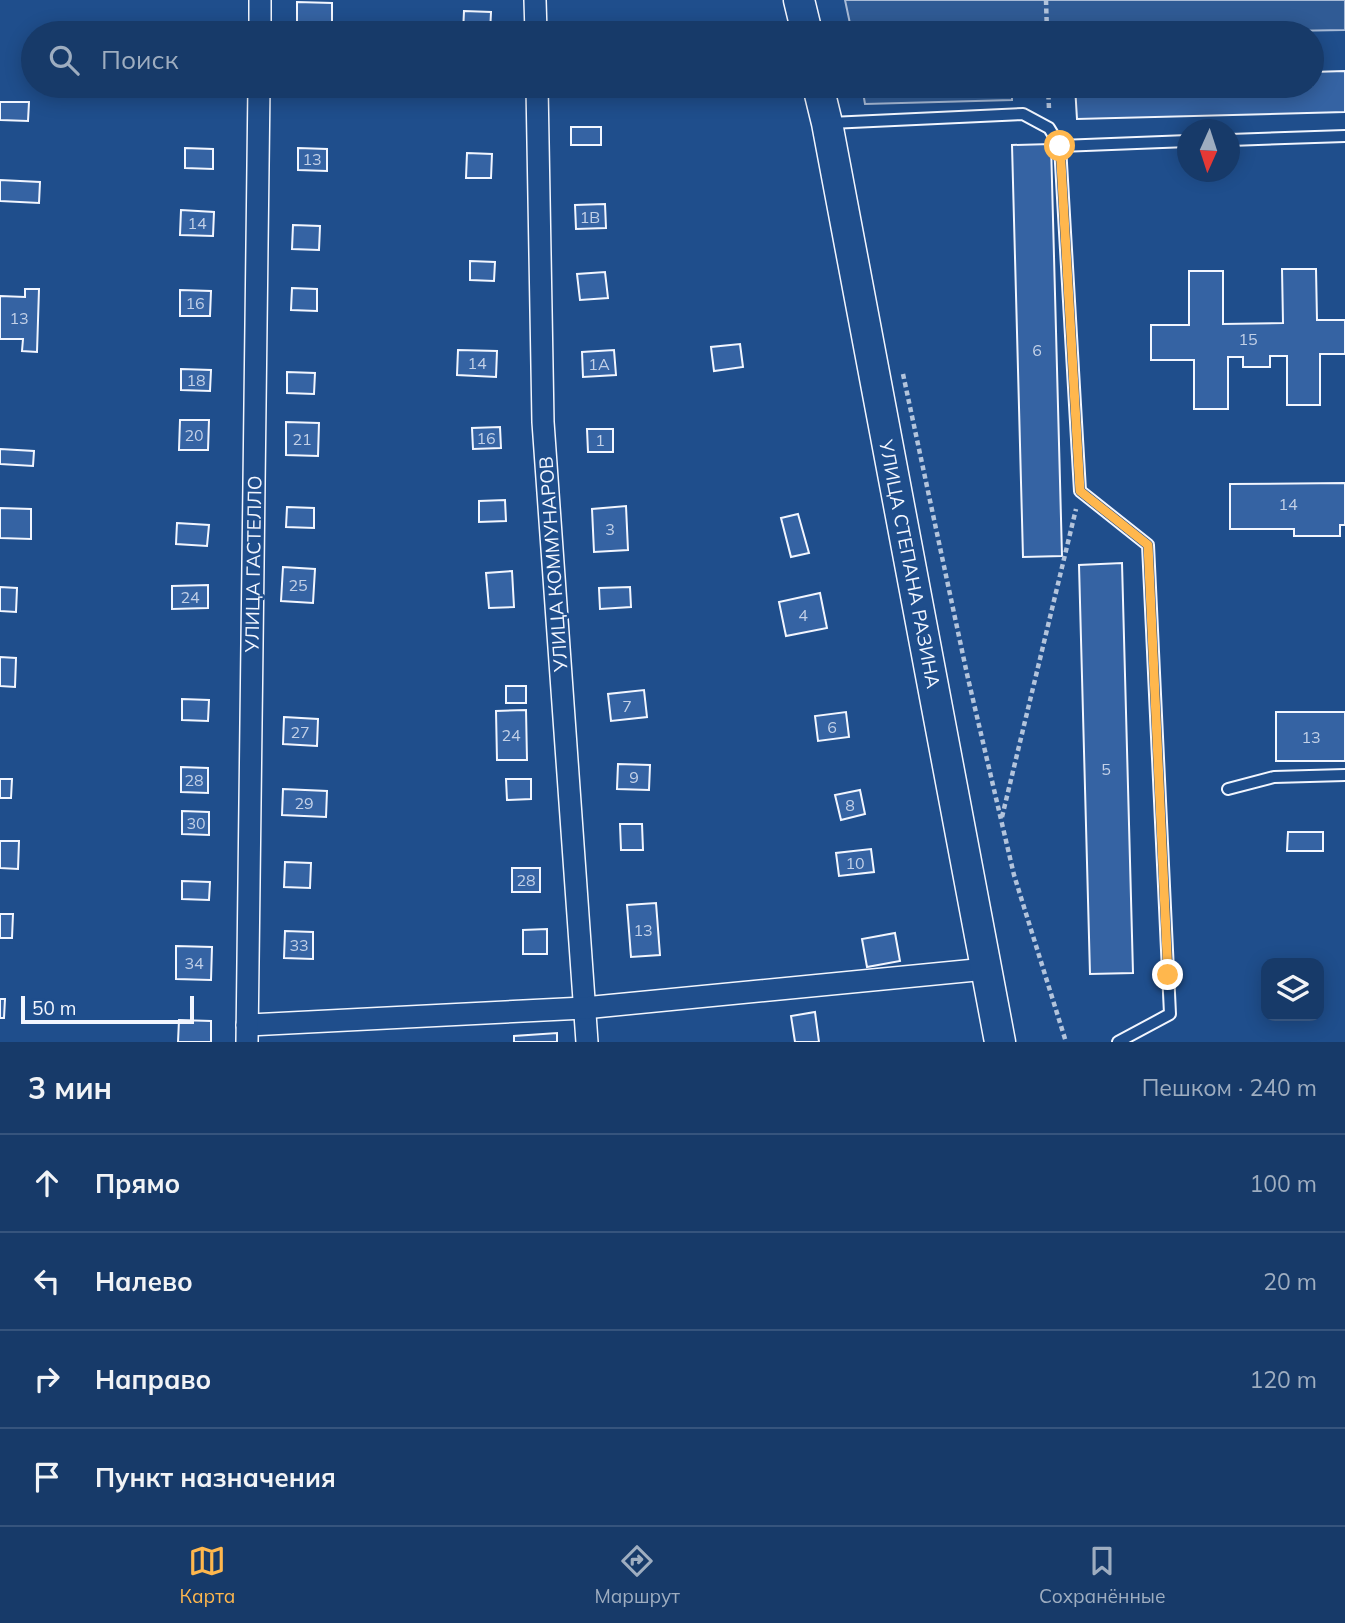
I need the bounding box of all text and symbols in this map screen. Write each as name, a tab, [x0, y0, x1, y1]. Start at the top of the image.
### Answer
search box	[21, 21, 1324, 98]
icon: search	[45, 41, 83, 79]
text: Поиск	[101, 43, 179, 76]
north arrow	[1177, 119, 1240, 182]
route start	[1044, 130, 1075, 161]
house number: 13	[302, 149, 322, 169]
house number: 1В	[580, 207, 600, 227]
house number: 14	[187, 213, 207, 233]
house number: 16	[185, 293, 205, 313]
house number: 13	[9, 308, 29, 328]
house number: 15	[1238, 329, 1258, 349]
house number: 6	[1032, 340, 1042, 360]
house number: 14	[467, 353, 487, 373]
house number: 1А	[588, 354, 610, 374]
house number: 18	[186, 370, 206, 390]
house number: 20	[184, 425, 204, 445]
house number: 16	[476, 428, 496, 448]
house number: 21	[292, 429, 312, 449]
house number: 1	[595, 430, 605, 450]
street label: УЛИЦА СТЕПАНА РАЗИНА	[874, 437, 946, 690]
street label: УЛИЦА КОММУНАРОВ	[533, 455, 573, 674]
street label: УЛИЦА ГАСТЕЛЛО	[239, 475, 267, 654]
house number: 14	[1278, 494, 1298, 514]
house number: 3	[605, 519, 615, 539]
house number: 25	[288, 575, 308, 595]
house number: 24	[180, 587, 200, 607]
house number: 4	[798, 605, 808, 625]
house number: 7	[622, 696, 632, 716]
house number: 6	[827, 717, 837, 737]
house number: 27	[290, 722, 310, 742]
house number: 24	[501, 725, 521, 745]
house number: 13	[1301, 727, 1321, 747]
house number: 5	[1101, 759, 1111, 779]
house number: 9	[629, 767, 639, 787]
house number: 28	[184, 770, 204, 790]
house number: 29	[294, 793, 314, 813]
house number: 8	[845, 795, 855, 815]
house number: 30	[186, 813, 206, 833]
house number: 10	[845, 853, 865, 873]
house number: 28	[516, 870, 536, 890]
house number: 13	[633, 920, 653, 940]
house number: 33	[289, 935, 309, 955]
house number: 34	[184, 953, 204, 973]
map controls	[1261, 958, 1324, 1021]
button: layers	[1261, 958, 1324, 1021]
route end	[1152, 959, 1183, 990]
scale bar	[21, 993, 194, 1025]
text: 50 m	[32, 996, 76, 1020]
text: 3 мин	[28, 1069, 112, 1107]
text: Пешком · 240 m	[1142, 1073, 1317, 1102]
icon: ahead	[28, 1164, 66, 1202]
text: Прямо	[95, 1167, 180, 1200]
text: 100 m	[1249, 1169, 1317, 1198]
icon: left	[28, 1262, 66, 1300]
text: Налево	[95, 1265, 193, 1298]
text: 20 m	[1263, 1267, 1317, 1296]
icon: right	[28, 1360, 66, 1398]
text: Направо	[95, 1363, 211, 1396]
text: 120 m	[1249, 1365, 1317, 1394]
icon: arrive	[28, 1458, 66, 1496]
text: Пункт назначения	[95, 1461, 336, 1494]
tab: Карта	[180, 1542, 235, 1608]
tab: Маршрут	[594, 1542, 680, 1608]
tab: Сохранённые	[1039, 1542, 1165, 1608]

